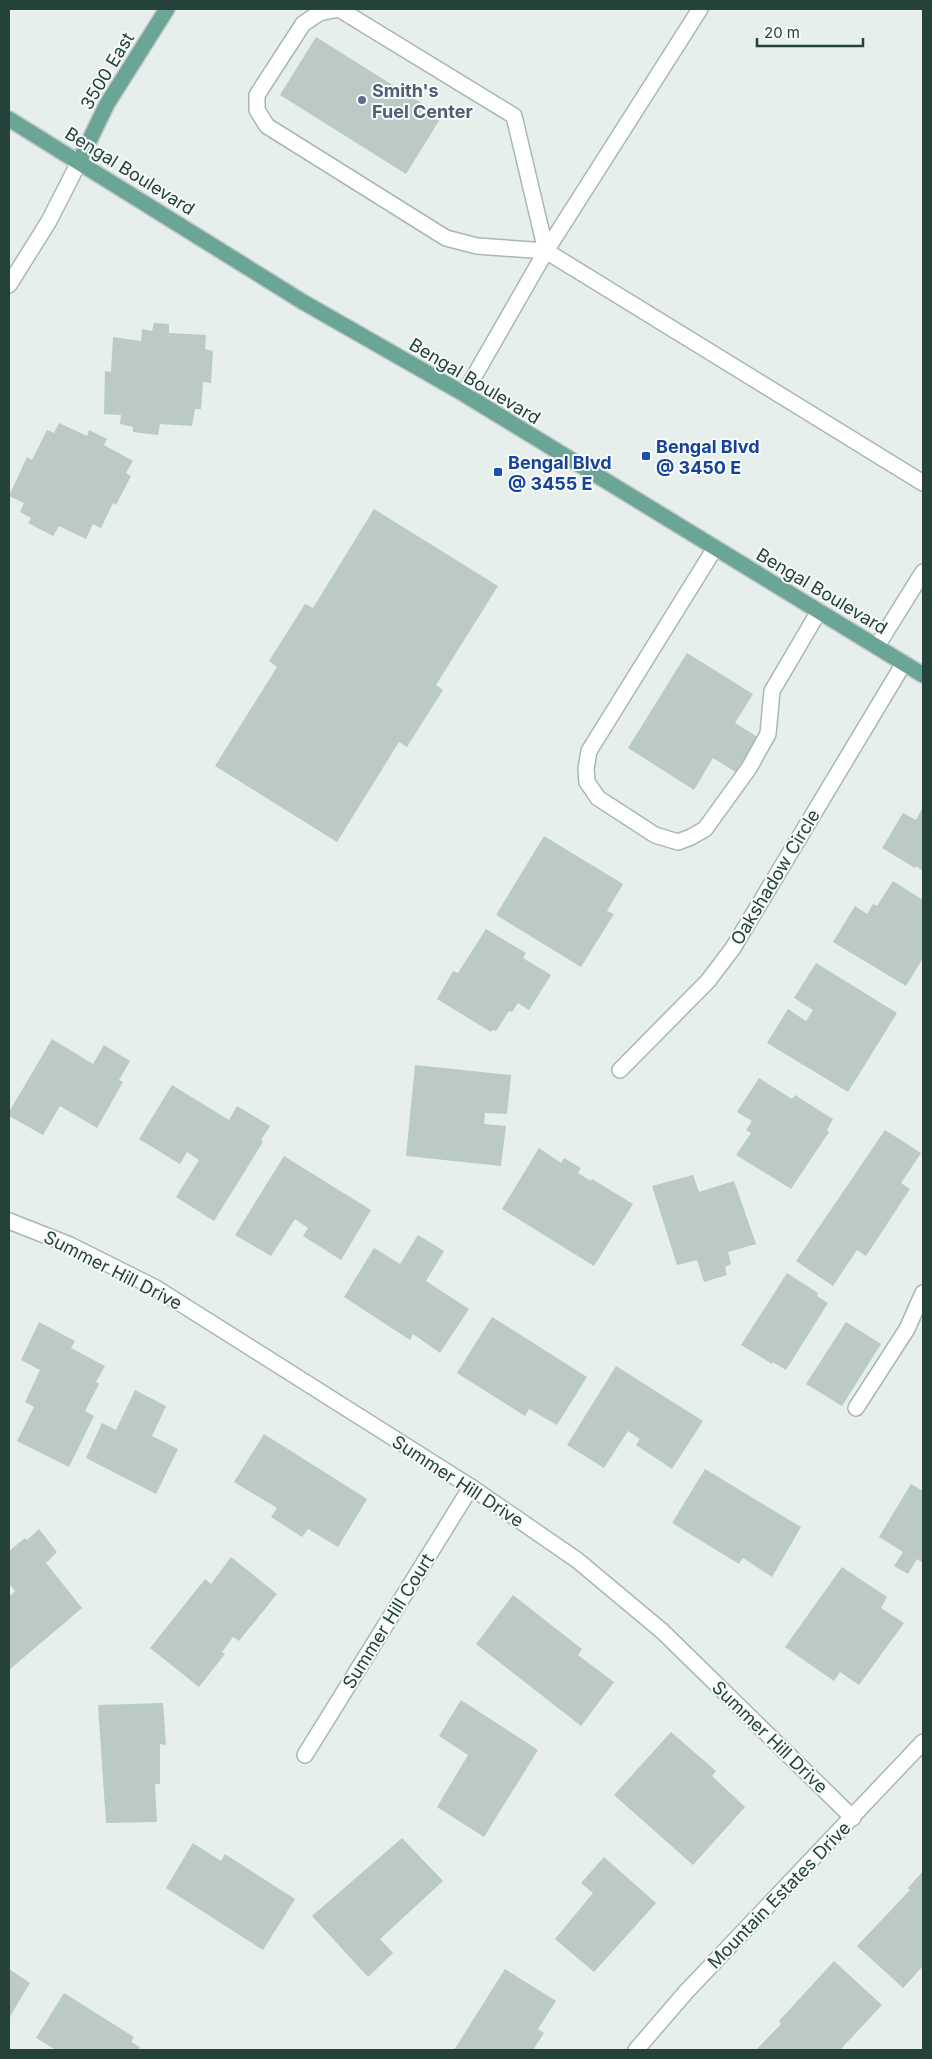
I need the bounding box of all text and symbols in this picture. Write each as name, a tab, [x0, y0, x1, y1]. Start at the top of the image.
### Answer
scale bar	[757, 15, 863, 47]
text: 20 m	[764, 23, 800, 42]
street label: 3500 East	[76, 29, 138, 113]
place label: Smith's Fuel Center	[372, 80, 473, 122]
marker: Smith's Fuel Center	[356, 94, 368, 106]
street label: Bengal Boulevard	[61, 123, 199, 219]
street label: Bengal Boulevard	[406, 334, 544, 428]
place label: Bengal Blvd @ 3450 E	[656, 436, 760, 478]
marker: Bengal Blvd @ 3450 E	[640, 450, 652, 462]
place label: Bengal Blvd @ 3455 E	[508, 452, 612, 494]
marker: Bengal Blvd @ 3455 E	[492, 466, 504, 478]
street label: Bengal Boulevard	[753, 544, 891, 638]
street label: Oakshadow Circle	[726, 805, 824, 949]
street label: Summer Hill Drive	[40, 1226, 186, 1314]
street label: Summer Hill Drive	[388, 1431, 528, 1531]
street label: Summer Hill Court	[338, 1550, 438, 1692]
street label: Summer Hill Drive	[708, 1677, 832, 1797]
street label: Mountain Estates Drive	[703, 1817, 855, 1973]

